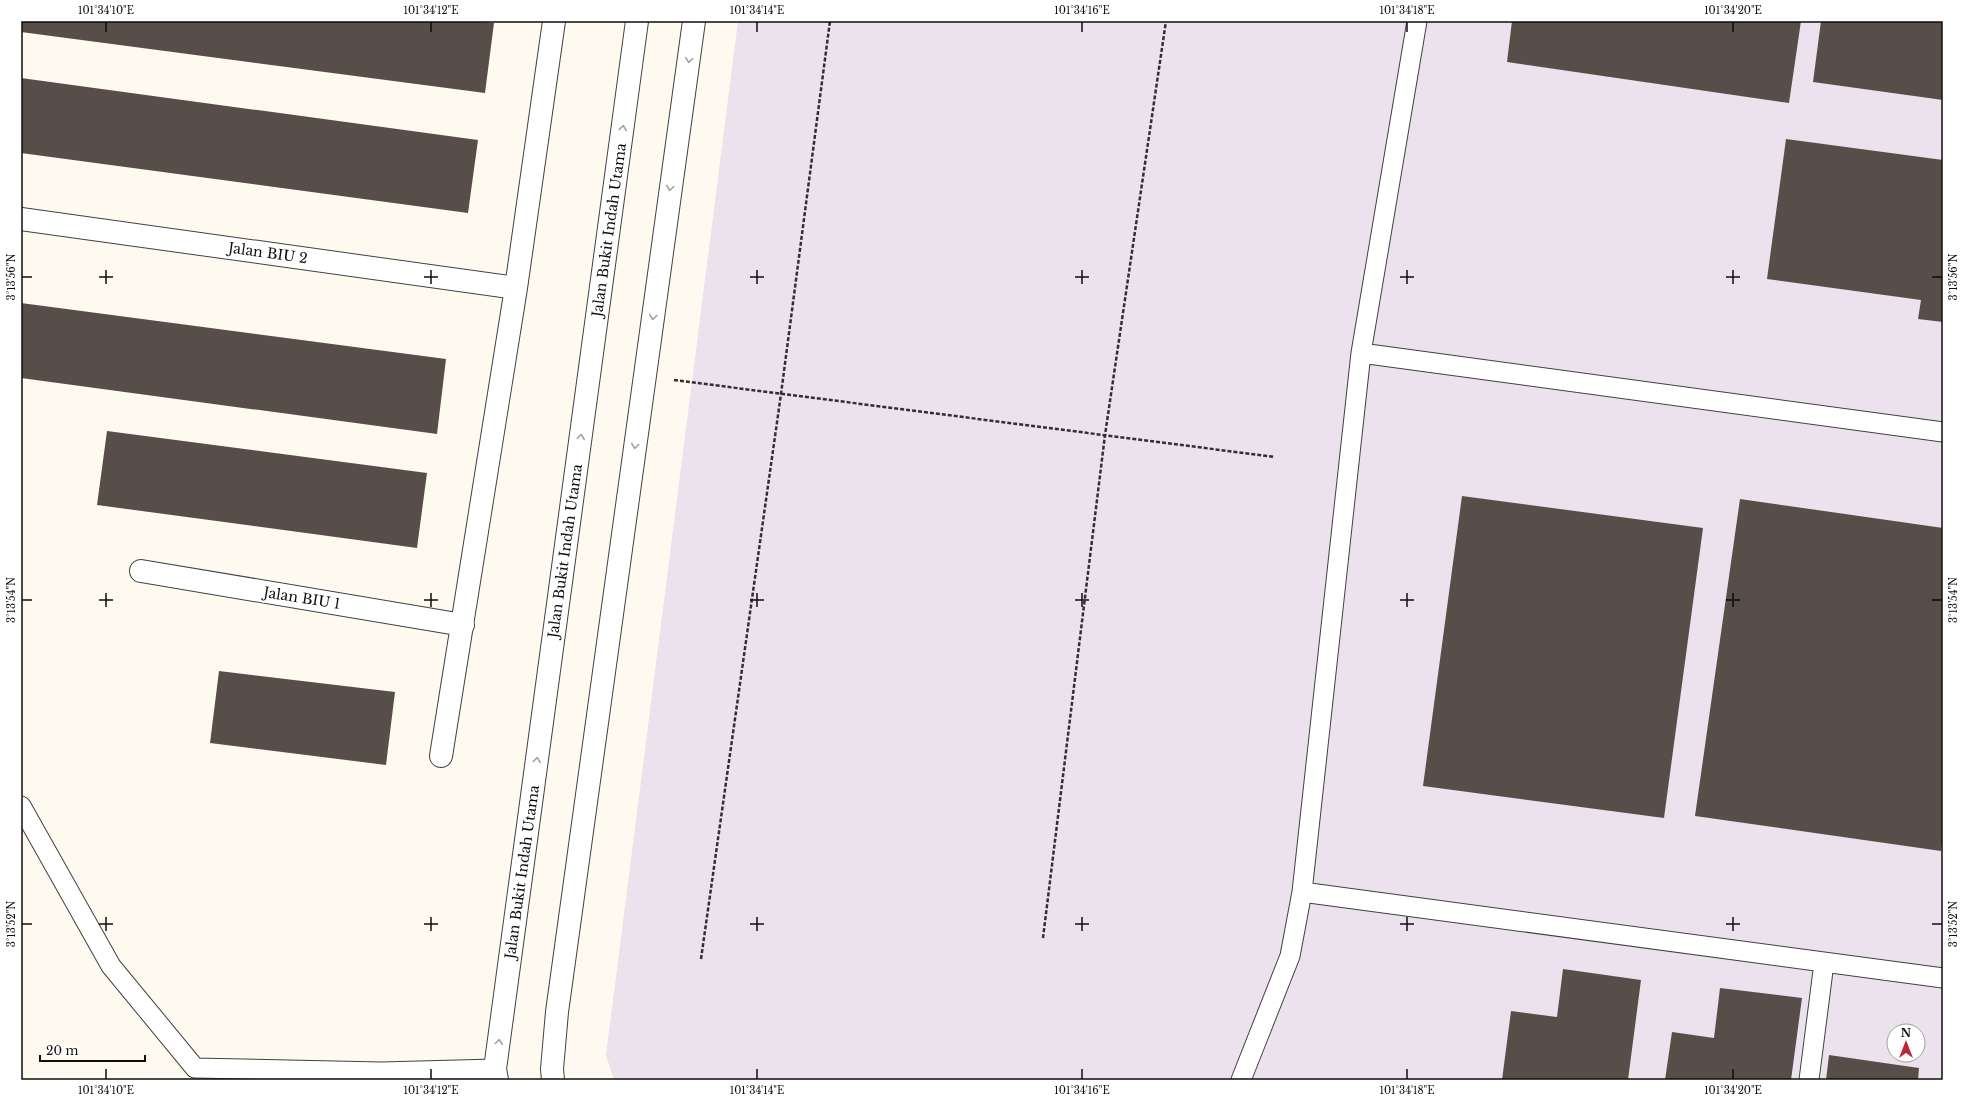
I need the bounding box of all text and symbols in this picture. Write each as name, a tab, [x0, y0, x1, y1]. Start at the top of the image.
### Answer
text: 101°34'10"E	[78, 4, 134, 17]
text: 101°34'12"E	[403, 4, 459, 17]
text: 101°34'14"E	[730, 4, 784, 17]
text: 101°34'16"E	[1054, 4, 1110, 17]
text: 101°34'18"E	[1380, 4, 1434, 17]
text: 101°34'20"E	[1704, 4, 1762, 17]
one-way arrow	[685, 57, 694, 63]
one-way arrow	[618, 125, 627, 131]
street label: Jalan Bukit Indah Utama	[588, 142, 630, 320]
one-way arrow	[666, 185, 675, 191]
street label: Jalan BIU 2	[225, 238, 309, 267]
text: 3°13'56"N	[5, 254, 18, 300]
text: 3°13'56"N	[1947, 254, 1960, 300]
one-way arrow	[649, 314, 658, 320]
one-way arrow	[576, 434, 585, 440]
one-way arrow	[631, 443, 640, 449]
street label: Jalan Bukit Indah Utama	[544, 463, 586, 641]
text: 3°13'54"N	[5, 577, 18, 623]
text: 3°13'54"N	[1947, 577, 1960, 623]
street label: Jalan BIU 1	[260, 583, 342, 613]
one-way arrow	[532, 757, 541, 763]
street label: Jalan Bukit Indah Utama	[501, 784, 543, 962]
text: 3°13'52"N	[5, 901, 18, 947]
text: 3°13'52"N	[1947, 901, 1960, 947]
north arrow	[1886, 1023, 1926, 1063]
text: N	[1901, 1026, 1912, 1040]
scale bar	[40, 1037, 145, 1063]
one-way arrow	[494, 1038, 503, 1045]
text: 20 m	[46, 1043, 78, 1058]
text: 101°34'10"E	[78, 1084, 134, 1097]
text: 101°34'12"E	[403, 1084, 459, 1097]
text: 101°34'14"E	[730, 1084, 784, 1097]
text: 101°34'16"E	[1054, 1084, 1110, 1097]
text: 101°34'18"E	[1380, 1084, 1434, 1097]
text: 101°34'20"E	[1704, 1084, 1762, 1097]

